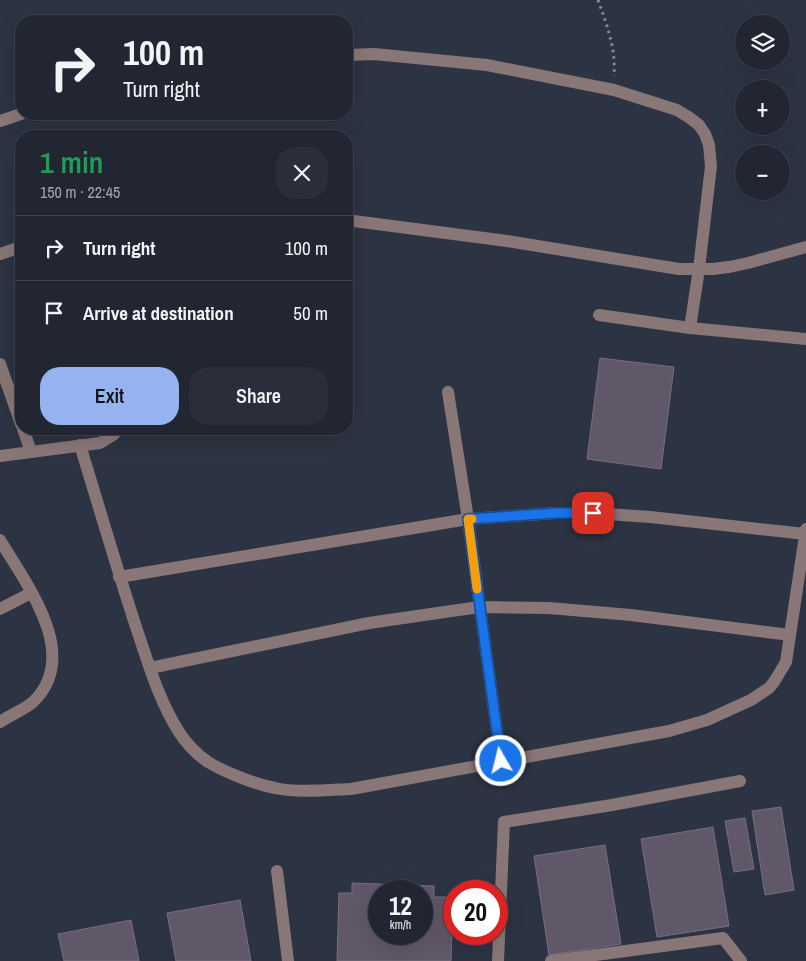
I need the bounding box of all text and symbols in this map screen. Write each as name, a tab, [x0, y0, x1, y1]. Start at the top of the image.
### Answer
map controls	[735, 15, 790, 200]
button: layers	[735, 15, 790, 70]
text: 100 m	[123, 29, 204, 76]
icon: right	[40, 35, 105, 100]
text: Turn right	[123, 74, 200, 104]
button: +	[735, 80, 790, 135]
text: 1 min	[40, 142, 103, 182]
button: −	[735, 145, 790, 200]
button: close	[276, 147, 328, 199]
text: 150 m · 22:45	[40, 181, 120, 203]
icon: right	[40, 234, 68, 262]
text: Turn right	[83, 235, 155, 261]
text: 100 m	[285, 235, 328, 261]
icon: arrive	[40, 299, 68, 327]
text: Arrive at destination	[83, 300, 234, 326]
text: 50 m	[293, 300, 328, 326]
button: Exit	[40, 367, 179, 425]
button: Share	[189, 367, 328, 425]
pin	[572, 492, 614, 534]
icon: arrive	[579, 499, 607, 527]
position arrow	[474, 734, 526, 786]
speed limit sign: 20	[443, 880, 508, 945]
text: 12	[389, 889, 412, 923]
text: km/h	[390, 917, 411, 933]

